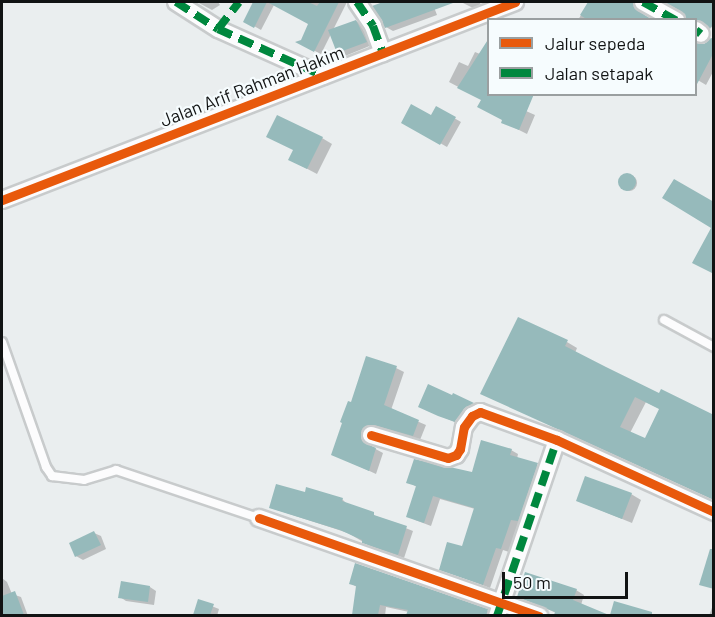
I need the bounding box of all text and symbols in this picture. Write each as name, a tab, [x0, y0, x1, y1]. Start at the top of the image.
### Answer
legend	[487, 18, 697, 96]
text: Jalur sepeda	[545, 32, 645, 54]
street label: Jalan Arif Rahman Hakim	[157, 41, 347, 131]
text: Jalan setapak	[545, 62, 653, 84]
scale bar	[505, 560, 631, 598]
text: 50 m	[513, 571, 551, 593]

